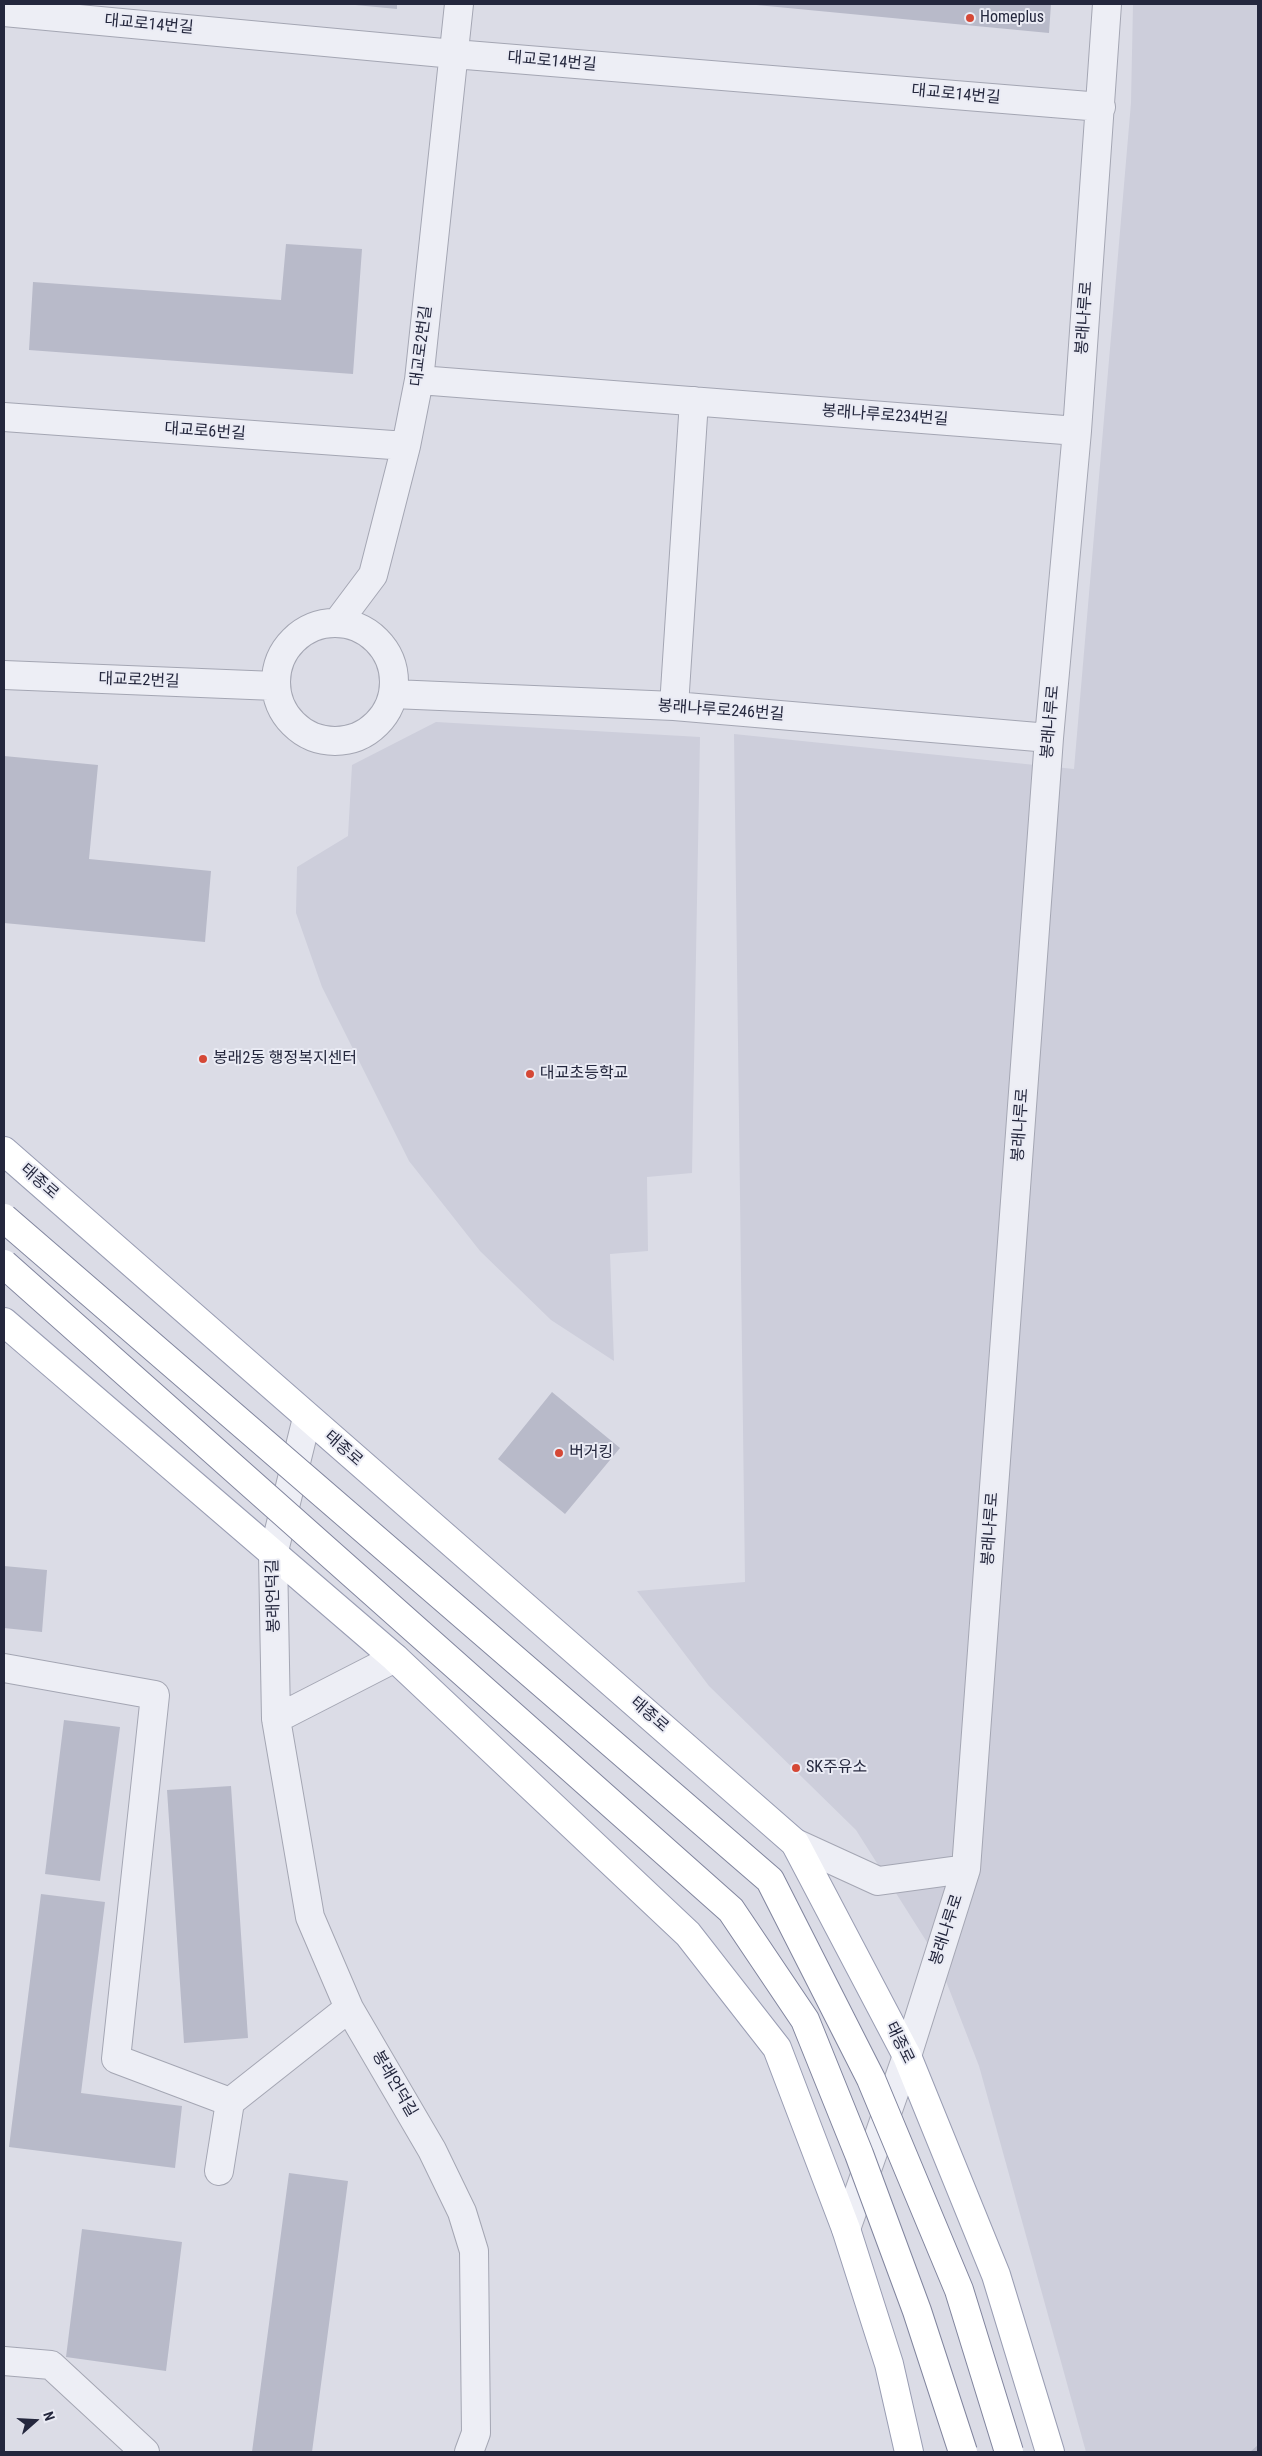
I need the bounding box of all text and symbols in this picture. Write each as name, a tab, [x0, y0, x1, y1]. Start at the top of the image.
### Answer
place label: Homeplus	[980, 8, 1044, 28]
street label: 대교로14번길	[104, 12, 194, 38]
marker: Homeplus	[964, 12, 976, 24]
street label: 대교로14번길	[507, 49, 597, 75]
street label: 대교로14번길	[911, 82, 1001, 108]
street label: 봉래나루로	[1073, 281, 1097, 355]
street label: 대교로2번길	[408, 304, 436, 388]
street label: 봉래나루로234번길	[821, 402, 949, 430]
street label: 대교로6번길	[164, 420, 246, 444]
street label: 대교로2번길	[98, 670, 180, 692]
street label: 봉래나루로	[1038, 685, 1064, 759]
street label: 봉래나루로246번길	[657, 697, 785, 725]
place label: 봉래2동 행정복지센터	[213, 1049, 357, 1069]
marker: 봉래2동 행정복지센터	[197, 1053, 209, 1065]
place label: 대교초등학교	[540, 1064, 628, 1084]
marker: 대교초등학교	[524, 1068, 536, 1080]
street label: 봉래나루로	[1009, 1088, 1033, 1162]
street label: 태종로	[16, 1160, 62, 1204]
street label: 태종로	[320, 1427, 366, 1471]
place label: 버거킹	[569, 1443, 613, 1463]
marker: 버거킹	[553, 1447, 565, 1459]
street label: 봉래나루로	[979, 1492, 1003, 1566]
street label: 봉래언덕길	[264, 1559, 284, 1633]
street label: 태종로	[626, 1693, 672, 1737]
place label: SK주유소	[806, 1758, 867, 1778]
marker: SK주유소	[790, 1762, 802, 1774]
street label: 봉래나루로	[926, 1892, 968, 1968]
street label: 태종로	[881, 2019, 917, 2067]
street label: 봉래언덕길	[367, 2047, 421, 2121]
north arrow	[10, 2396, 60, 2446]
text: N	[40, 2409, 58, 2423]

